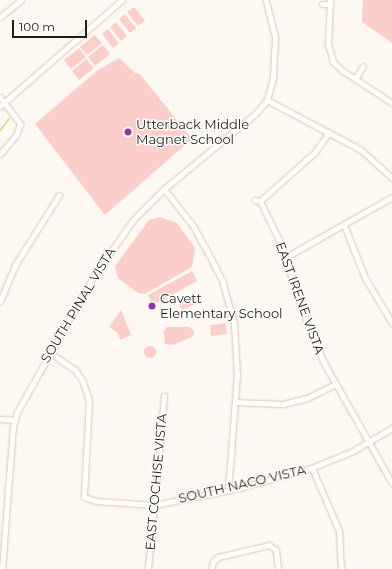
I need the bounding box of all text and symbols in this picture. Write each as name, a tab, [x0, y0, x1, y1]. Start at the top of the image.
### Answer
scale bar	[14, 12, 89, 38]
text: 100 m	[19, 19, 55, 34]
place label: Utterback Middle Magnet School	[136, 117, 249, 148]
marker: Utterback Middle Magnet School	[123, 127, 133, 137]
street label: EAST IRENE VISTA	[272, 240, 328, 356]
street label: SOUTH PINAL VISTA	[37, 245, 119, 365]
place label: Cavett Elementary School	[160, 291, 283, 322]
marker: Cavett Elementary School	[147, 301, 157, 311]
street label: EAST COCHISE VISTA	[142, 413, 170, 551]
street label: SOUTH NACO VISTA	[177, 462, 307, 506]

